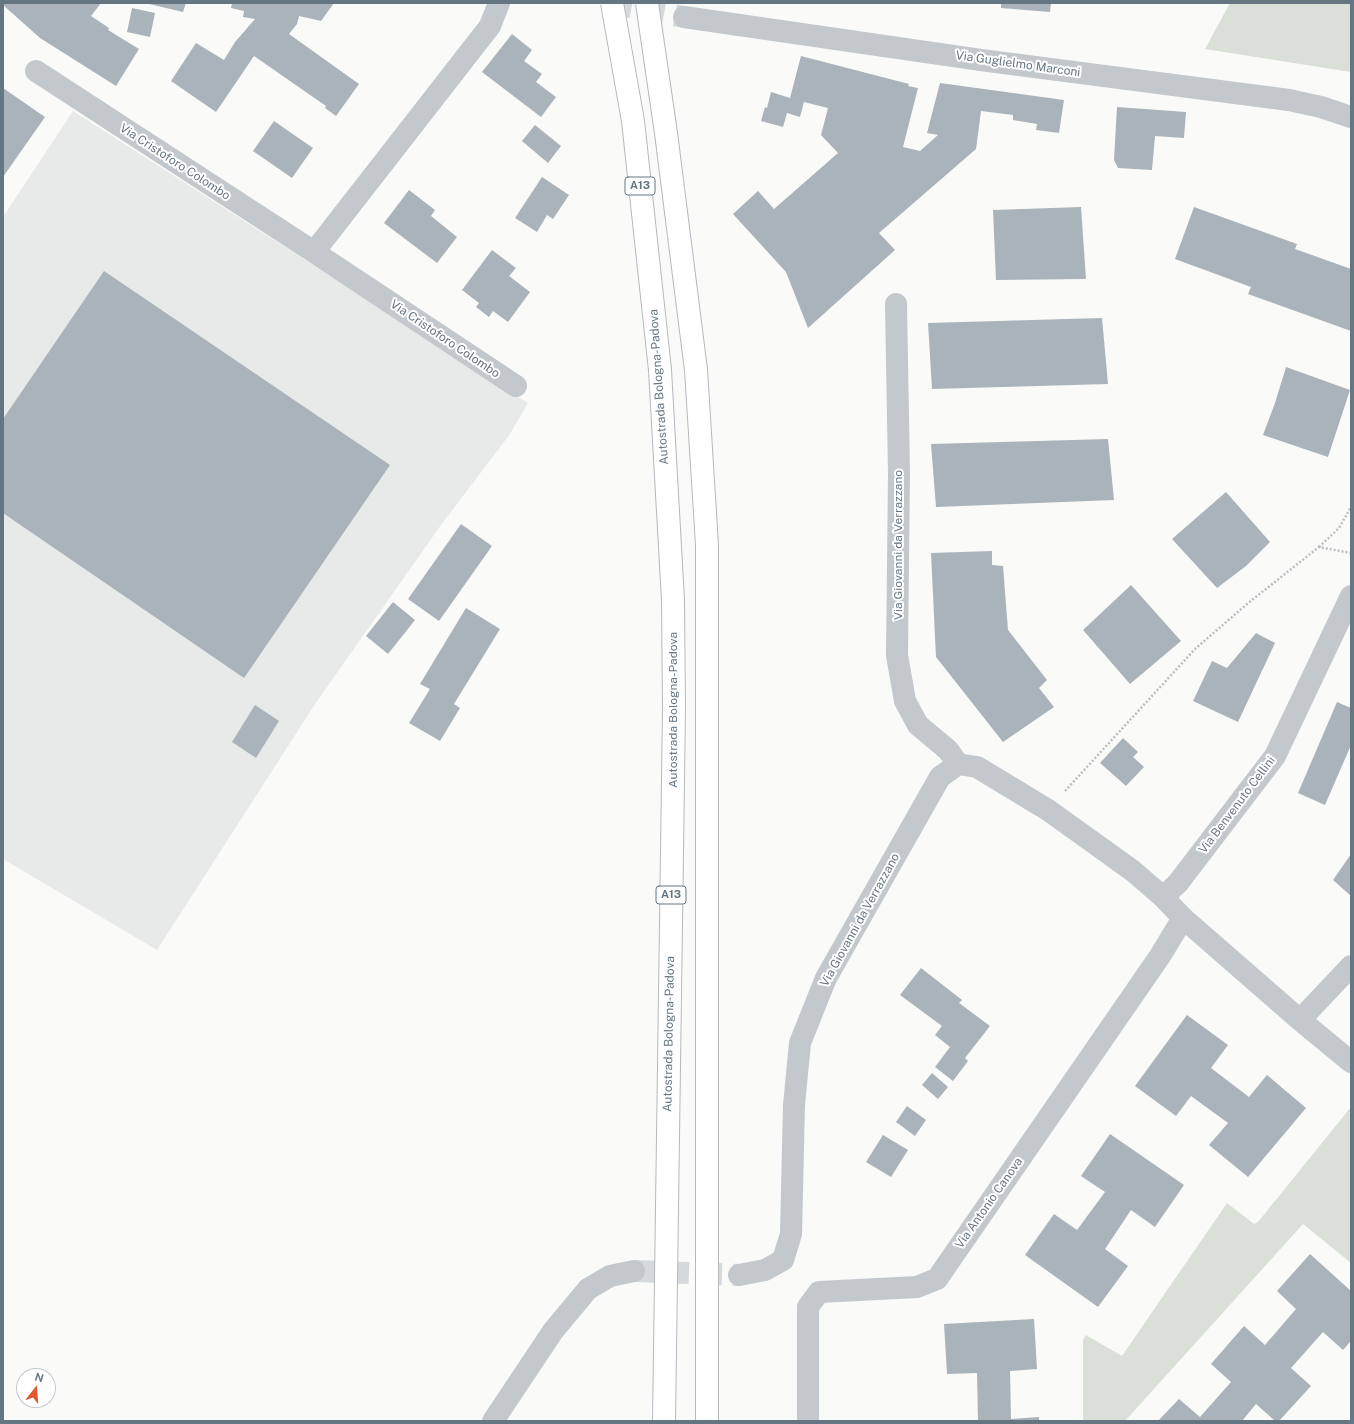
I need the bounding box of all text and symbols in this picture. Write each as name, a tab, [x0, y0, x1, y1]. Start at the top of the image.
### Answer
street label: Via Guglielmo Marconi	[955, 48, 1081, 80]
street label: Via Cristoforo Colombo	[117, 121, 233, 203]
road number: A13	[625, 177, 655, 195]
street label: Via Cristoforo Colombo	[388, 297, 502, 381]
street label: Autostrada Bologna-Padova	[646, 309, 672, 465]
street label: Via Giovanni da Verrazzano	[891, 470, 905, 620]
street label: Autostrada Bologna-Padova	[666, 632, 680, 788]
street label: Via Benvenuto Cellini	[1196, 754, 1278, 856]
street label: Via Giovanni da Verrazzano	[817, 851, 903, 989]
road number: A13	[656, 886, 686, 904]
street label: Autostrada Bologna-Padova	[660, 956, 678, 1112]
street label: Via Antonio Canova	[952, 1155, 1026, 1251]
north arrow	[16, 1368, 56, 1408]
text: N	[33, 1370, 45, 1384]

